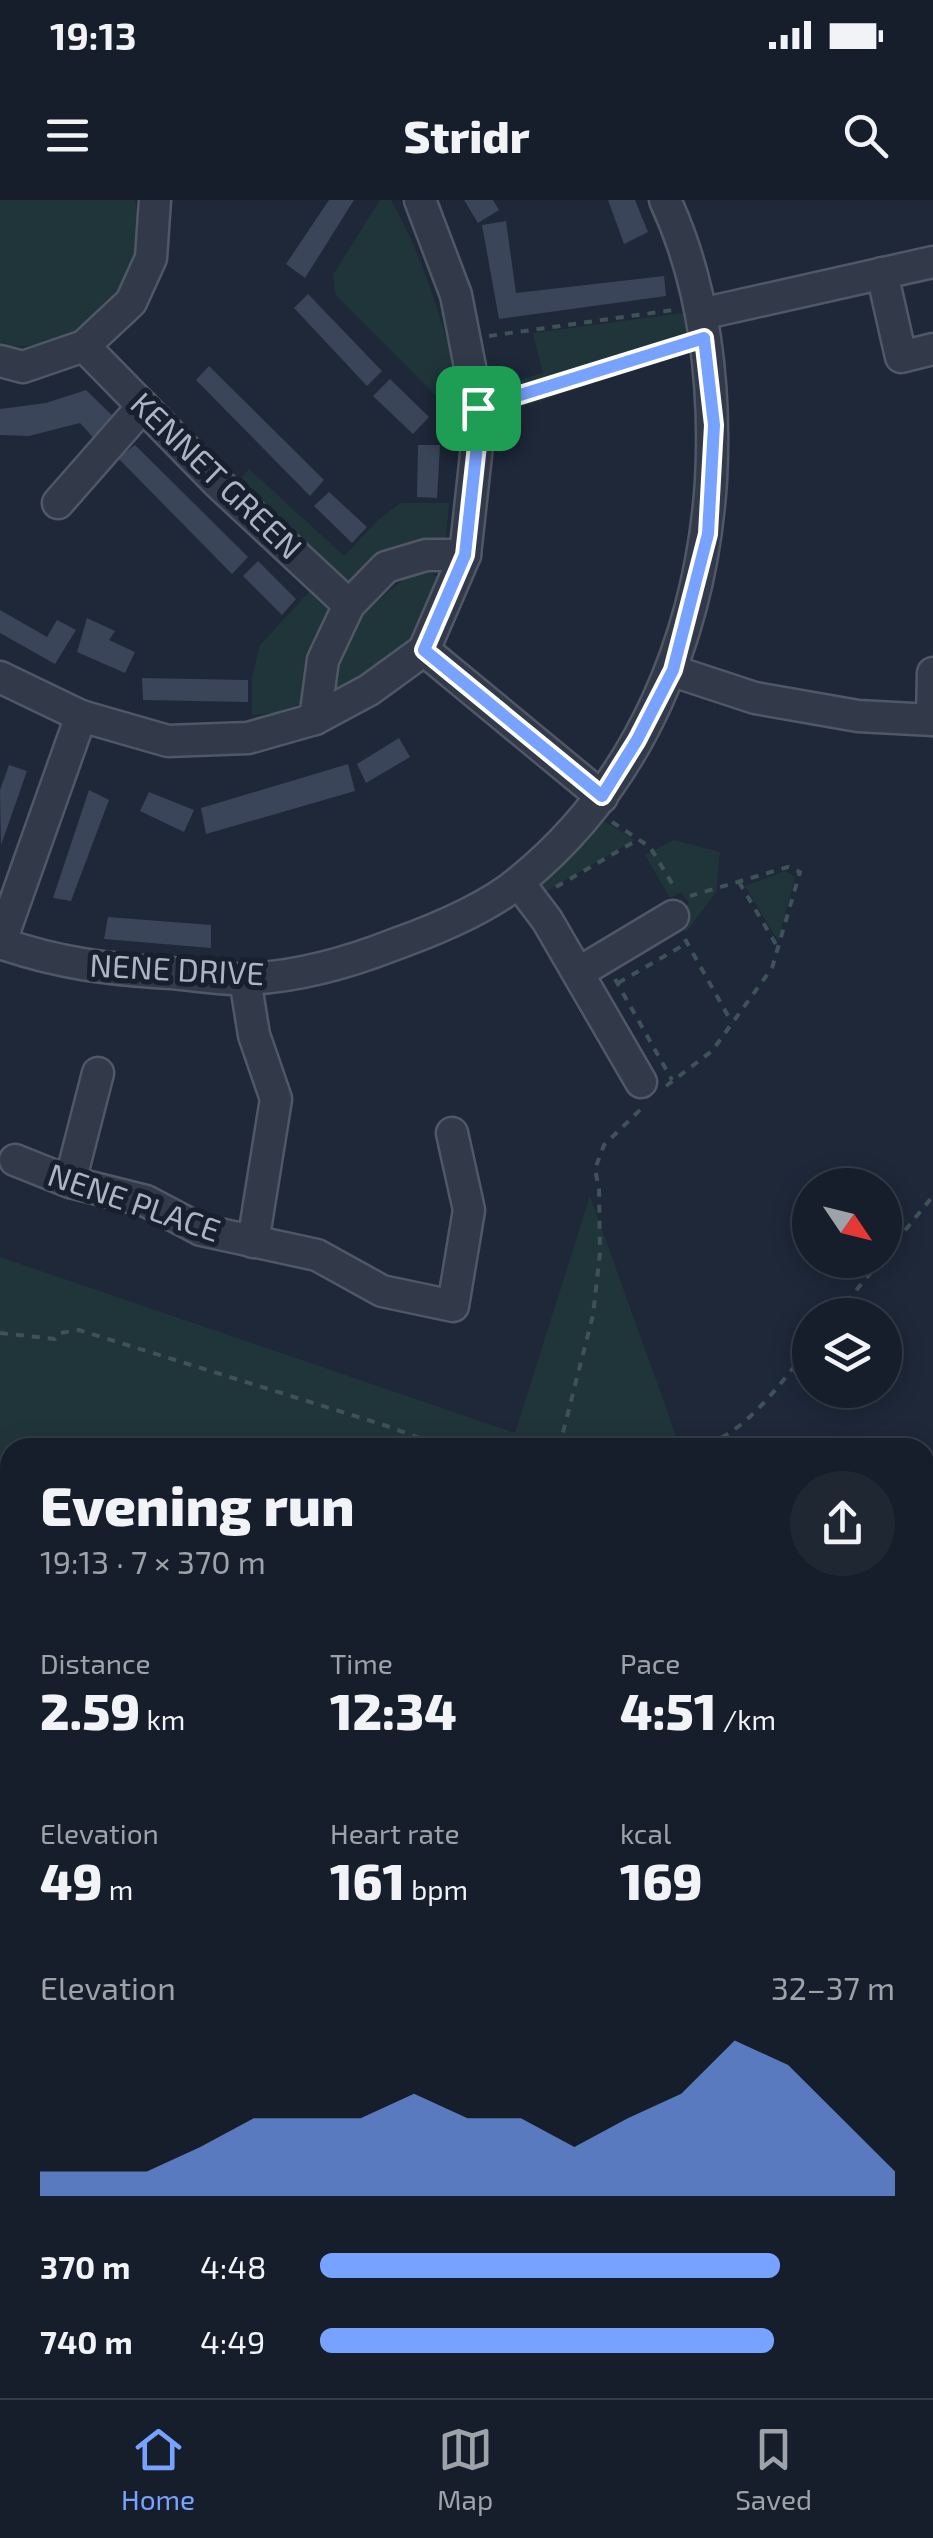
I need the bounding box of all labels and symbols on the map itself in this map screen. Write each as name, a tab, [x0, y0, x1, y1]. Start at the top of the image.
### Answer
pin	[436, 366, 521, 451]
street label: KENNET GREEN	[124, 383, 311, 566]
street label: NENE DRIVE	[89, 944, 265, 992]
street label: NENE PLACE	[44, 1154, 226, 1248]
north arrow	[792, 1168, 902, 1278]

